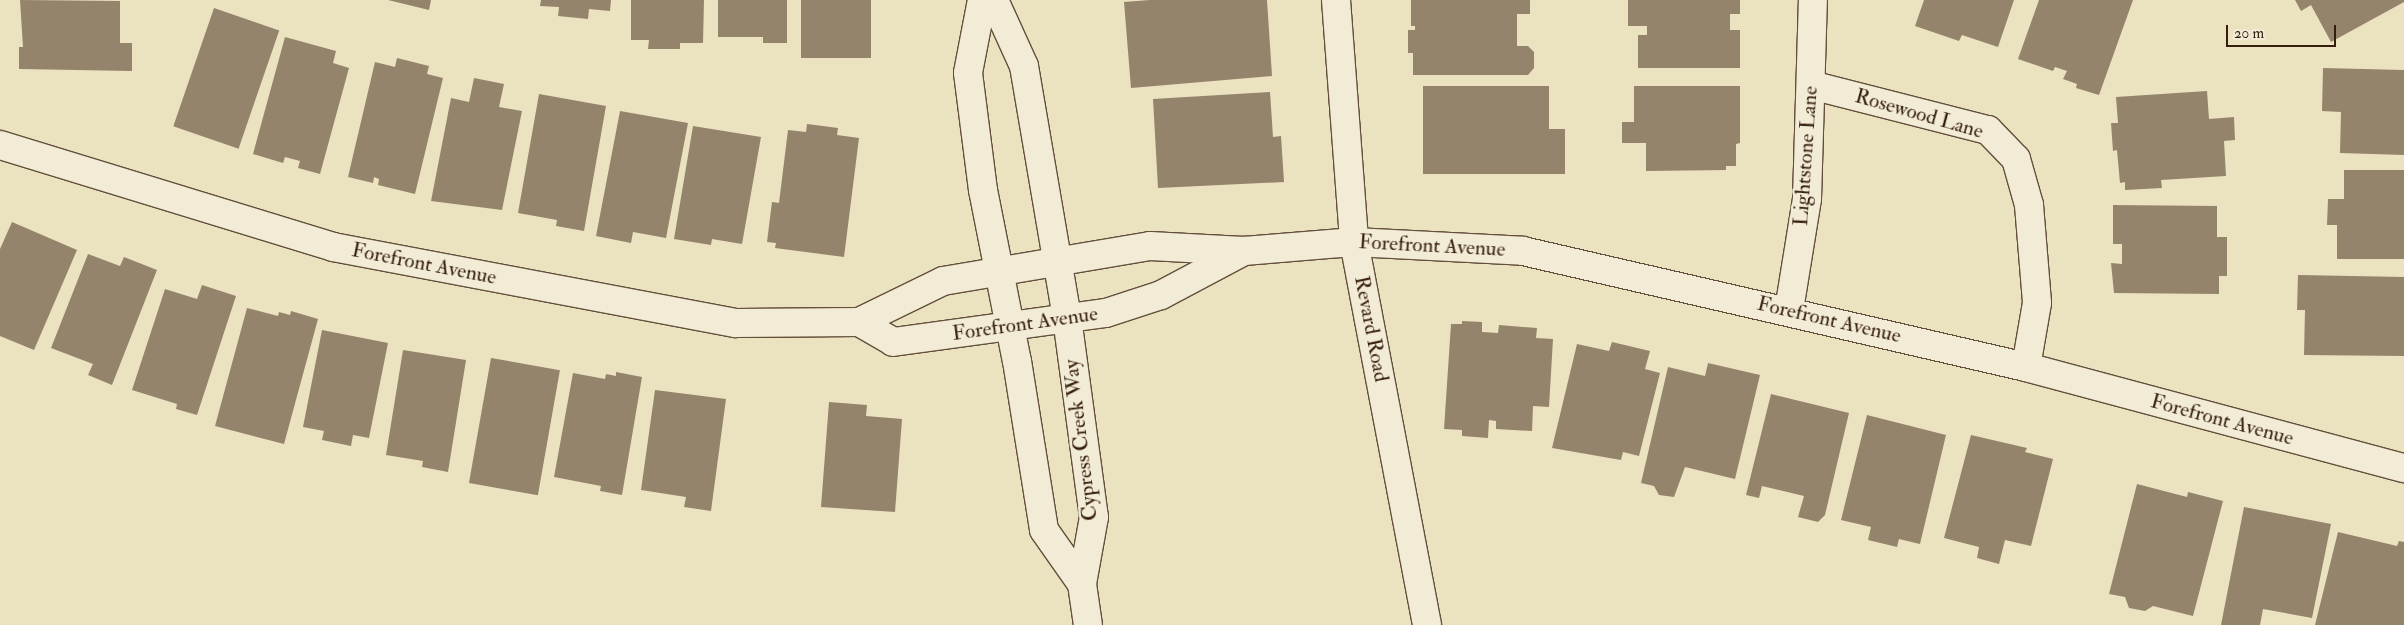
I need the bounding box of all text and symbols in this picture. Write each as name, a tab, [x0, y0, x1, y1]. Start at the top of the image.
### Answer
scale bar	[2229, 15, 2339, 47]
text: 20 m	[2234, 24, 2264, 43]
street label: Rosewood Lane	[1852, 84, 1986, 144]
street label: Lightstone Lane	[1789, 85, 1823, 227]
street label: Forefront Avenue	[1358, 230, 1506, 262]
street label: Forefront Avenue	[350, 238, 498, 290]
street label: Revard Road	[1348, 274, 1394, 384]
street label: Forefront Avenue	[1755, 291, 1903, 349]
street label: Forefront Avenue	[951, 301, 1099, 347]
street label: Cypress Creek Way	[1059, 358, 1103, 522]
street label: Forefront Avenue	[2148, 389, 2296, 451]

